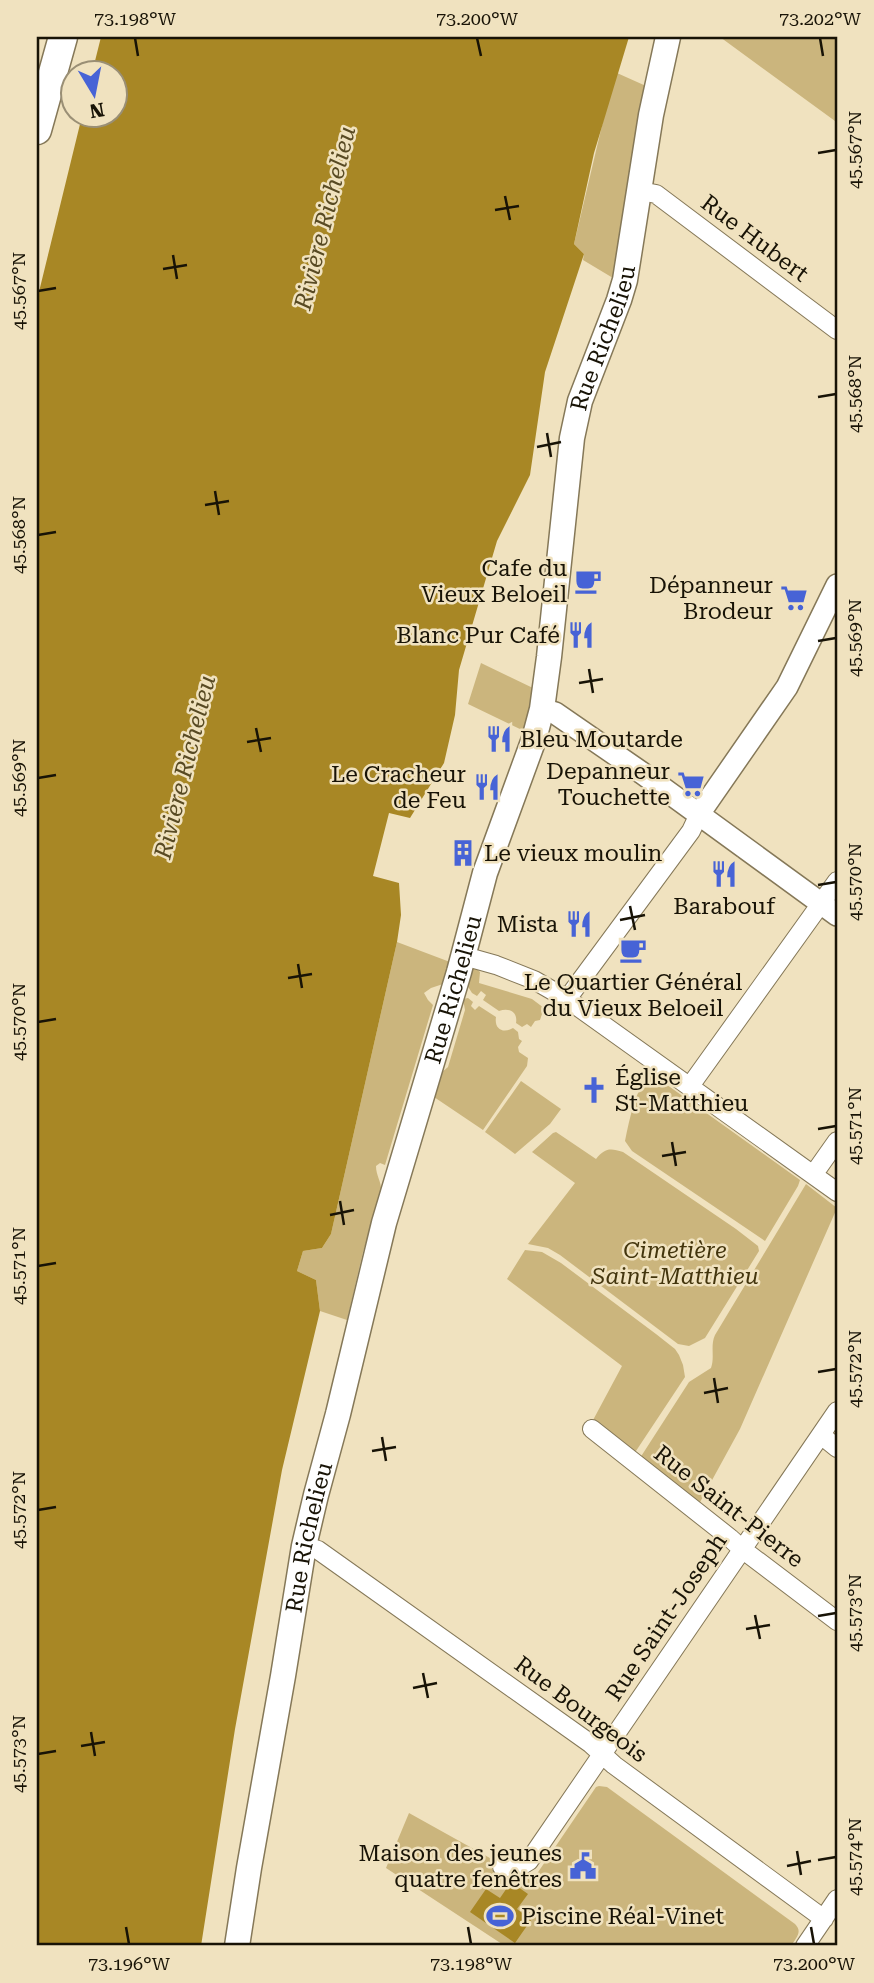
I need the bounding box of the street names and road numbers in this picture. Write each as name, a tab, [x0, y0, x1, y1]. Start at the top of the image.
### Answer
street label: Rue Hubert	[696, 189, 814, 288]
street label: Rue Richelieu	[565, 264, 641, 413]
street label: Rue Richelieu	[419, 912, 487, 1067]
street label: Rue Saint-Pierre	[649, 1440, 809, 1573]
street label: Rue Richelieu	[280, 1459, 338, 1615]
street label: Rue Saint-Joseph	[600, 1528, 732, 1706]
street label: Rue Bourgeois	[509, 1651, 652, 1768]

